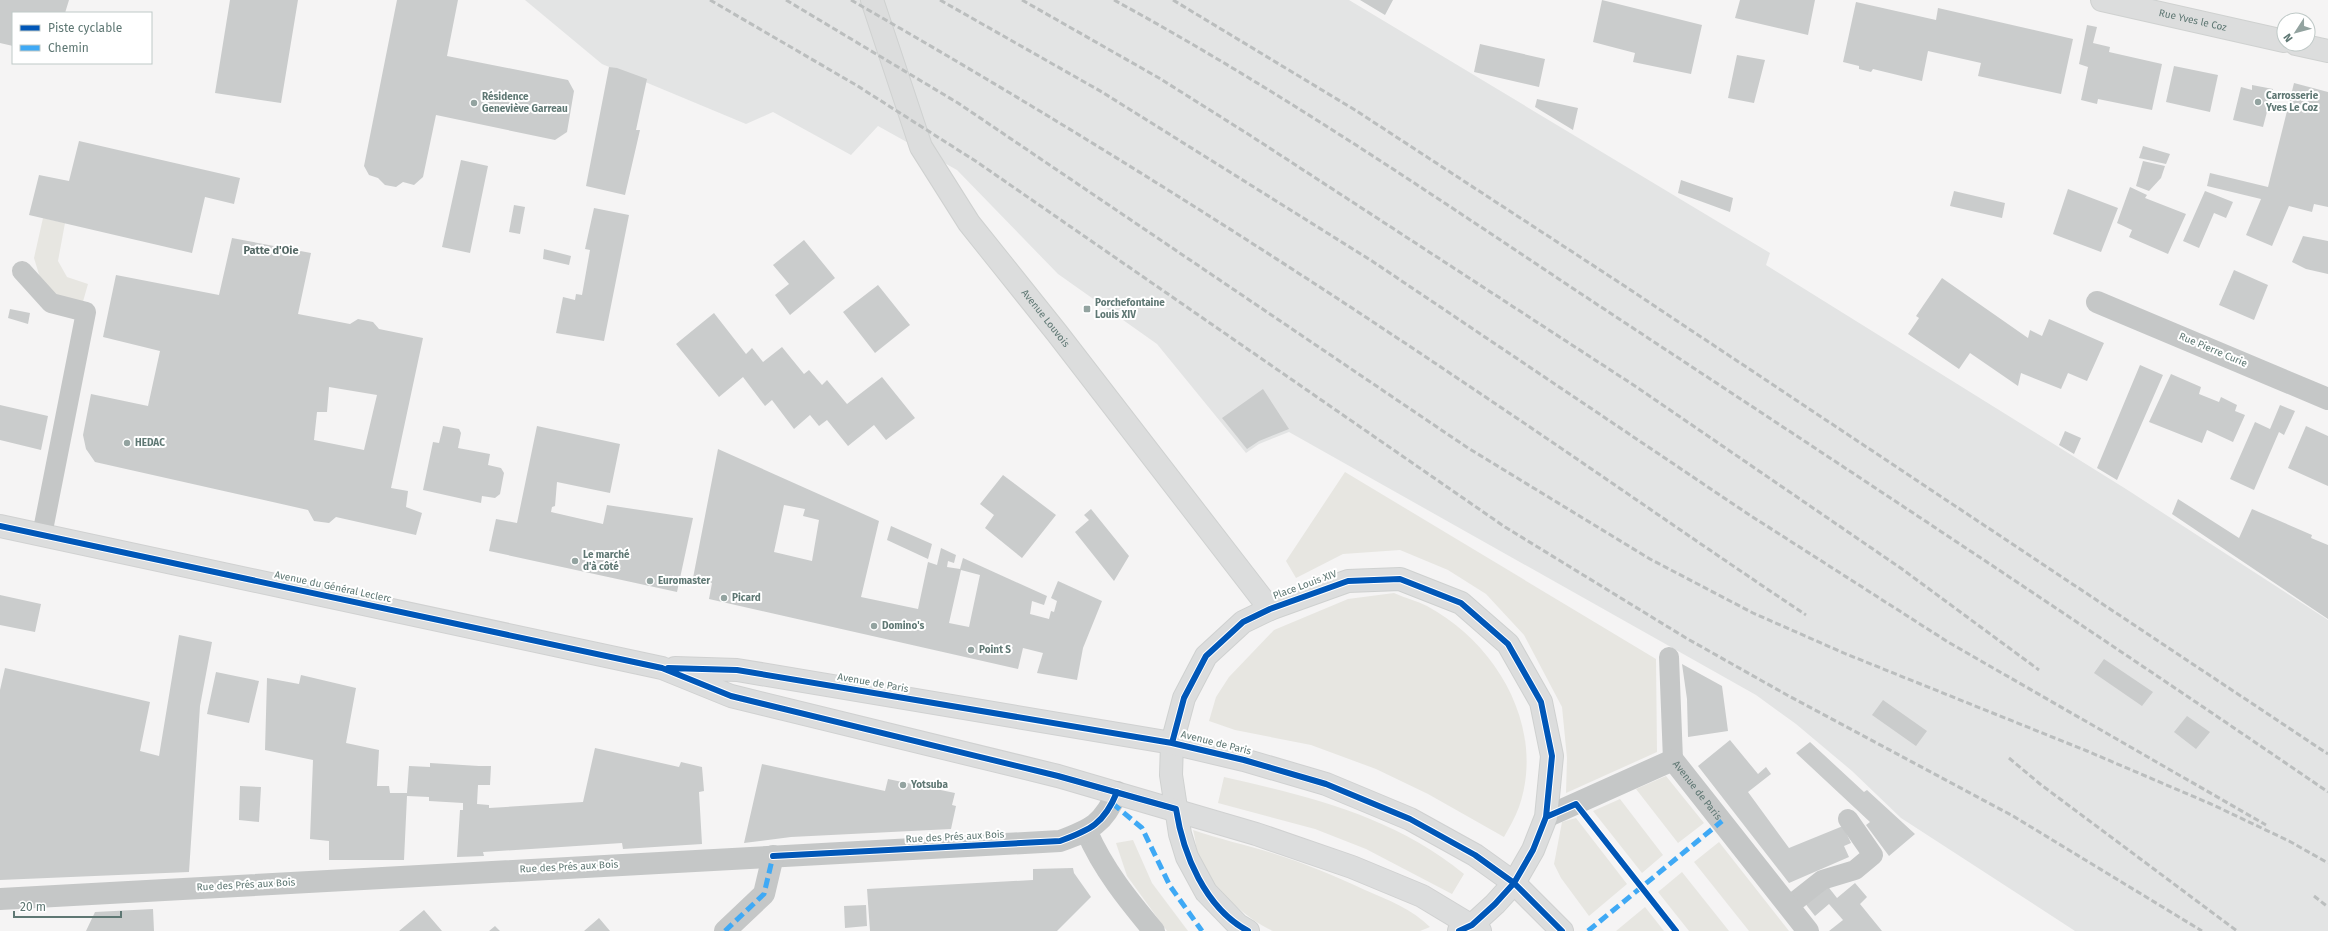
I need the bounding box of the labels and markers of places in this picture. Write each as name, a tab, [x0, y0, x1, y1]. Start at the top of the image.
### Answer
place label: Résidence Geneviève Garreau	[482, 90, 568, 115]
place label: Carrosserie Yves Le Coz	[2265, 90, 2319, 114]
marker: Carrosserie Yves Le Coz	[2253, 97, 2263, 107]
marker: Résidence Geneviève Garreau	[469, 98, 479, 108]
place label: Porchefontaine Louis XIV	[1095, 297, 1165, 321]
marker: Porchefontaine Louis XIV	[1082, 304, 1092, 314]
place label: HEDAC	[135, 437, 165, 449]
marker: HEDAC	[122, 438, 132, 448]
place label: Le marché d'à côté	[583, 548, 630, 573]
marker: Le marché d'à côté	[570, 556, 580, 566]
place label: Euromaster	[658, 575, 711, 587]
marker: Euromaster	[645, 576, 655, 586]
place label: Picard	[732, 592, 761, 604]
marker: Picard	[719, 593, 729, 603]
place label: Domino's	[882, 620, 924, 632]
marker: Domino's	[869, 621, 879, 631]
place label: Point S	[979, 644, 1011, 656]
marker: Point S	[966, 645, 976, 655]
place label: Yotsuba	[910, 779, 948, 791]
marker: Yotsuba	[898, 780, 908, 790]

